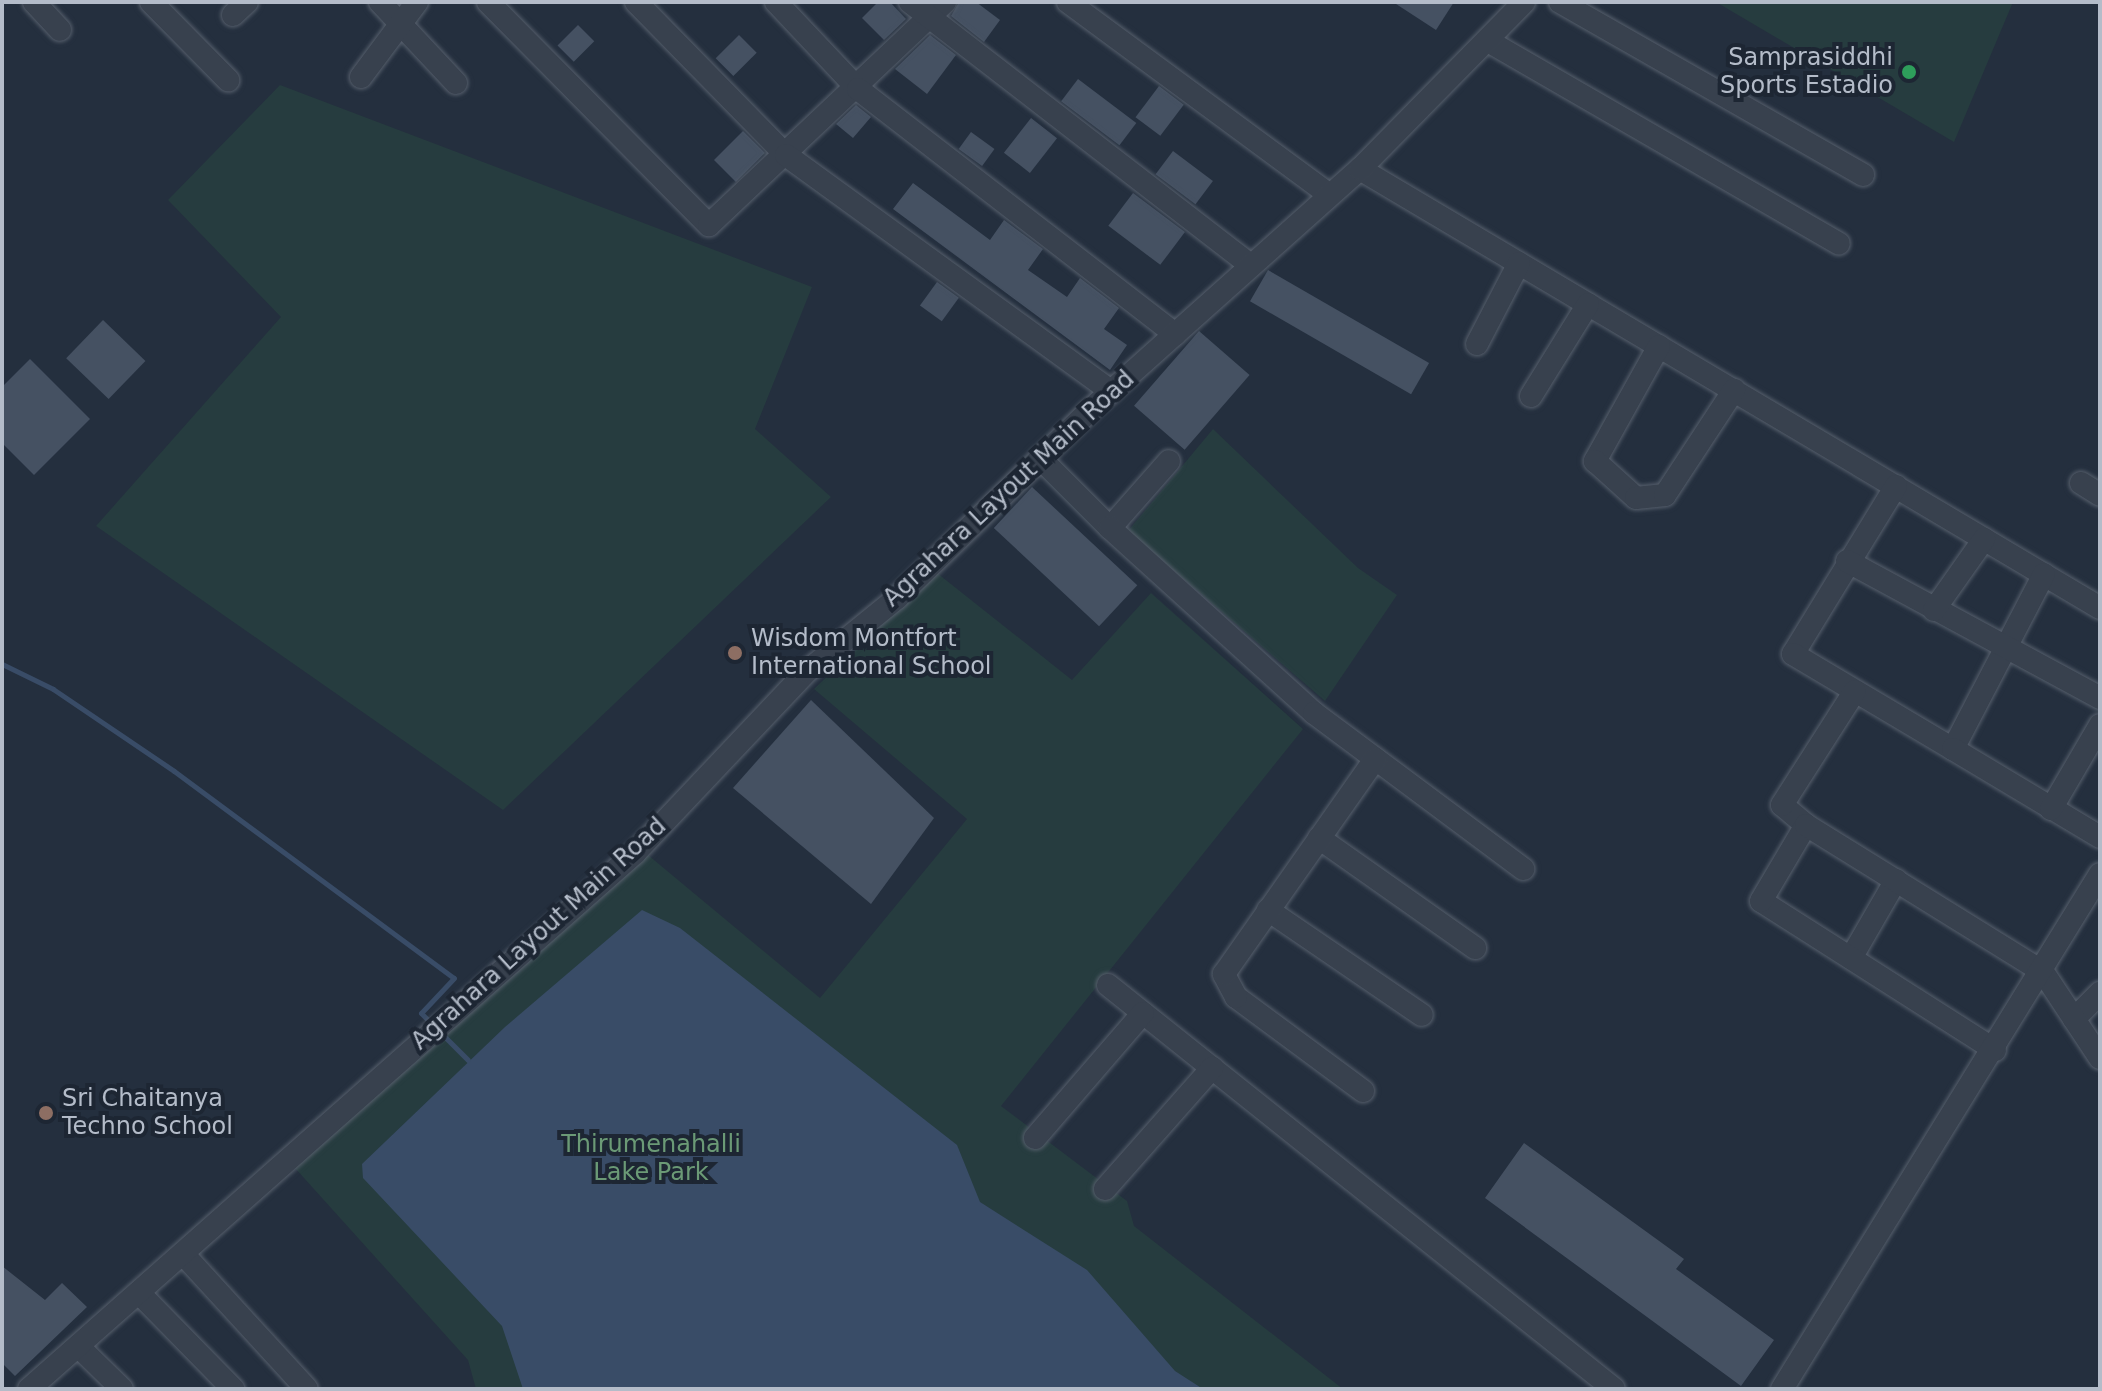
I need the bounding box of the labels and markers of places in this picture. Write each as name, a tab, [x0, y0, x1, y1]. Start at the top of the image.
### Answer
place label: Samprasiddhi Sports Estadio	[1720, 44, 1893, 100]
marker: Samprasiddhi Sports Estadio	[1900, 63, 1918, 81]
place label: Wisdom Montfort International School	[751, 625, 991, 681]
marker: Wisdom Montfort International School	[726, 644, 744, 662]
place label: Sri Chaitanya Techno School	[62, 1085, 233, 1141]
marker: Sri Chaitanya Techno School	[37, 1104, 55, 1122]

